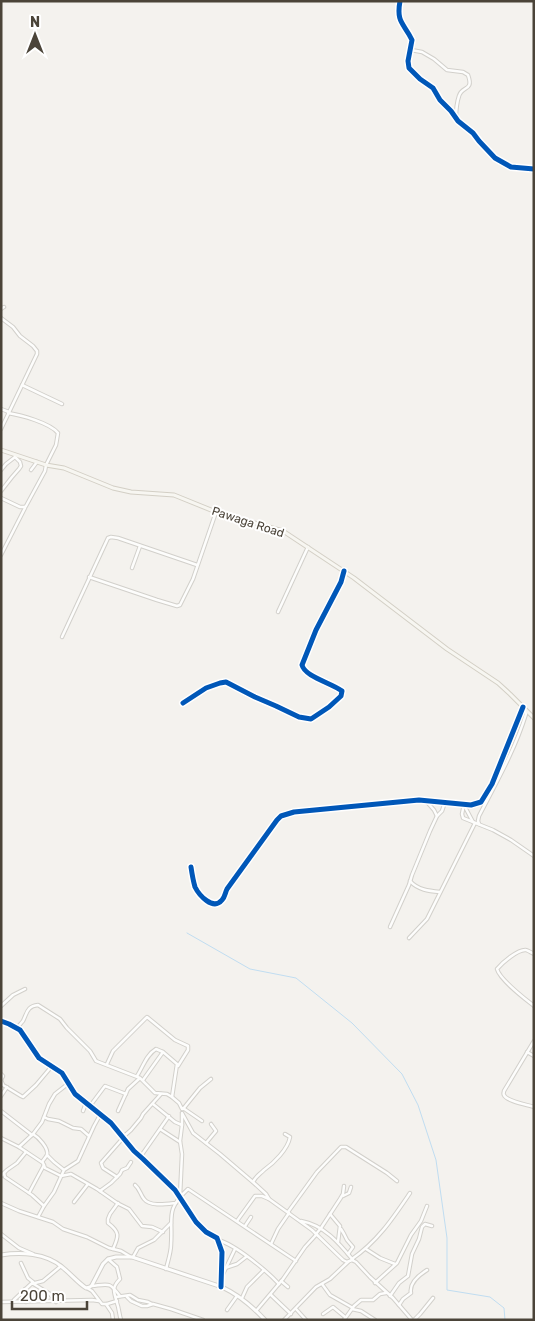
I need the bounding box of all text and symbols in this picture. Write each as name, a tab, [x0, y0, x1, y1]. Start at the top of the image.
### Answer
north arrow	[10, 10, 60, 60]
text: N	[30, 14, 40, 31]
street label: Pawaga Road	[210, 504, 286, 540]
scale bar	[12, 1278, 88, 1310]
text: 200 m	[20, 1287, 65, 1305]

